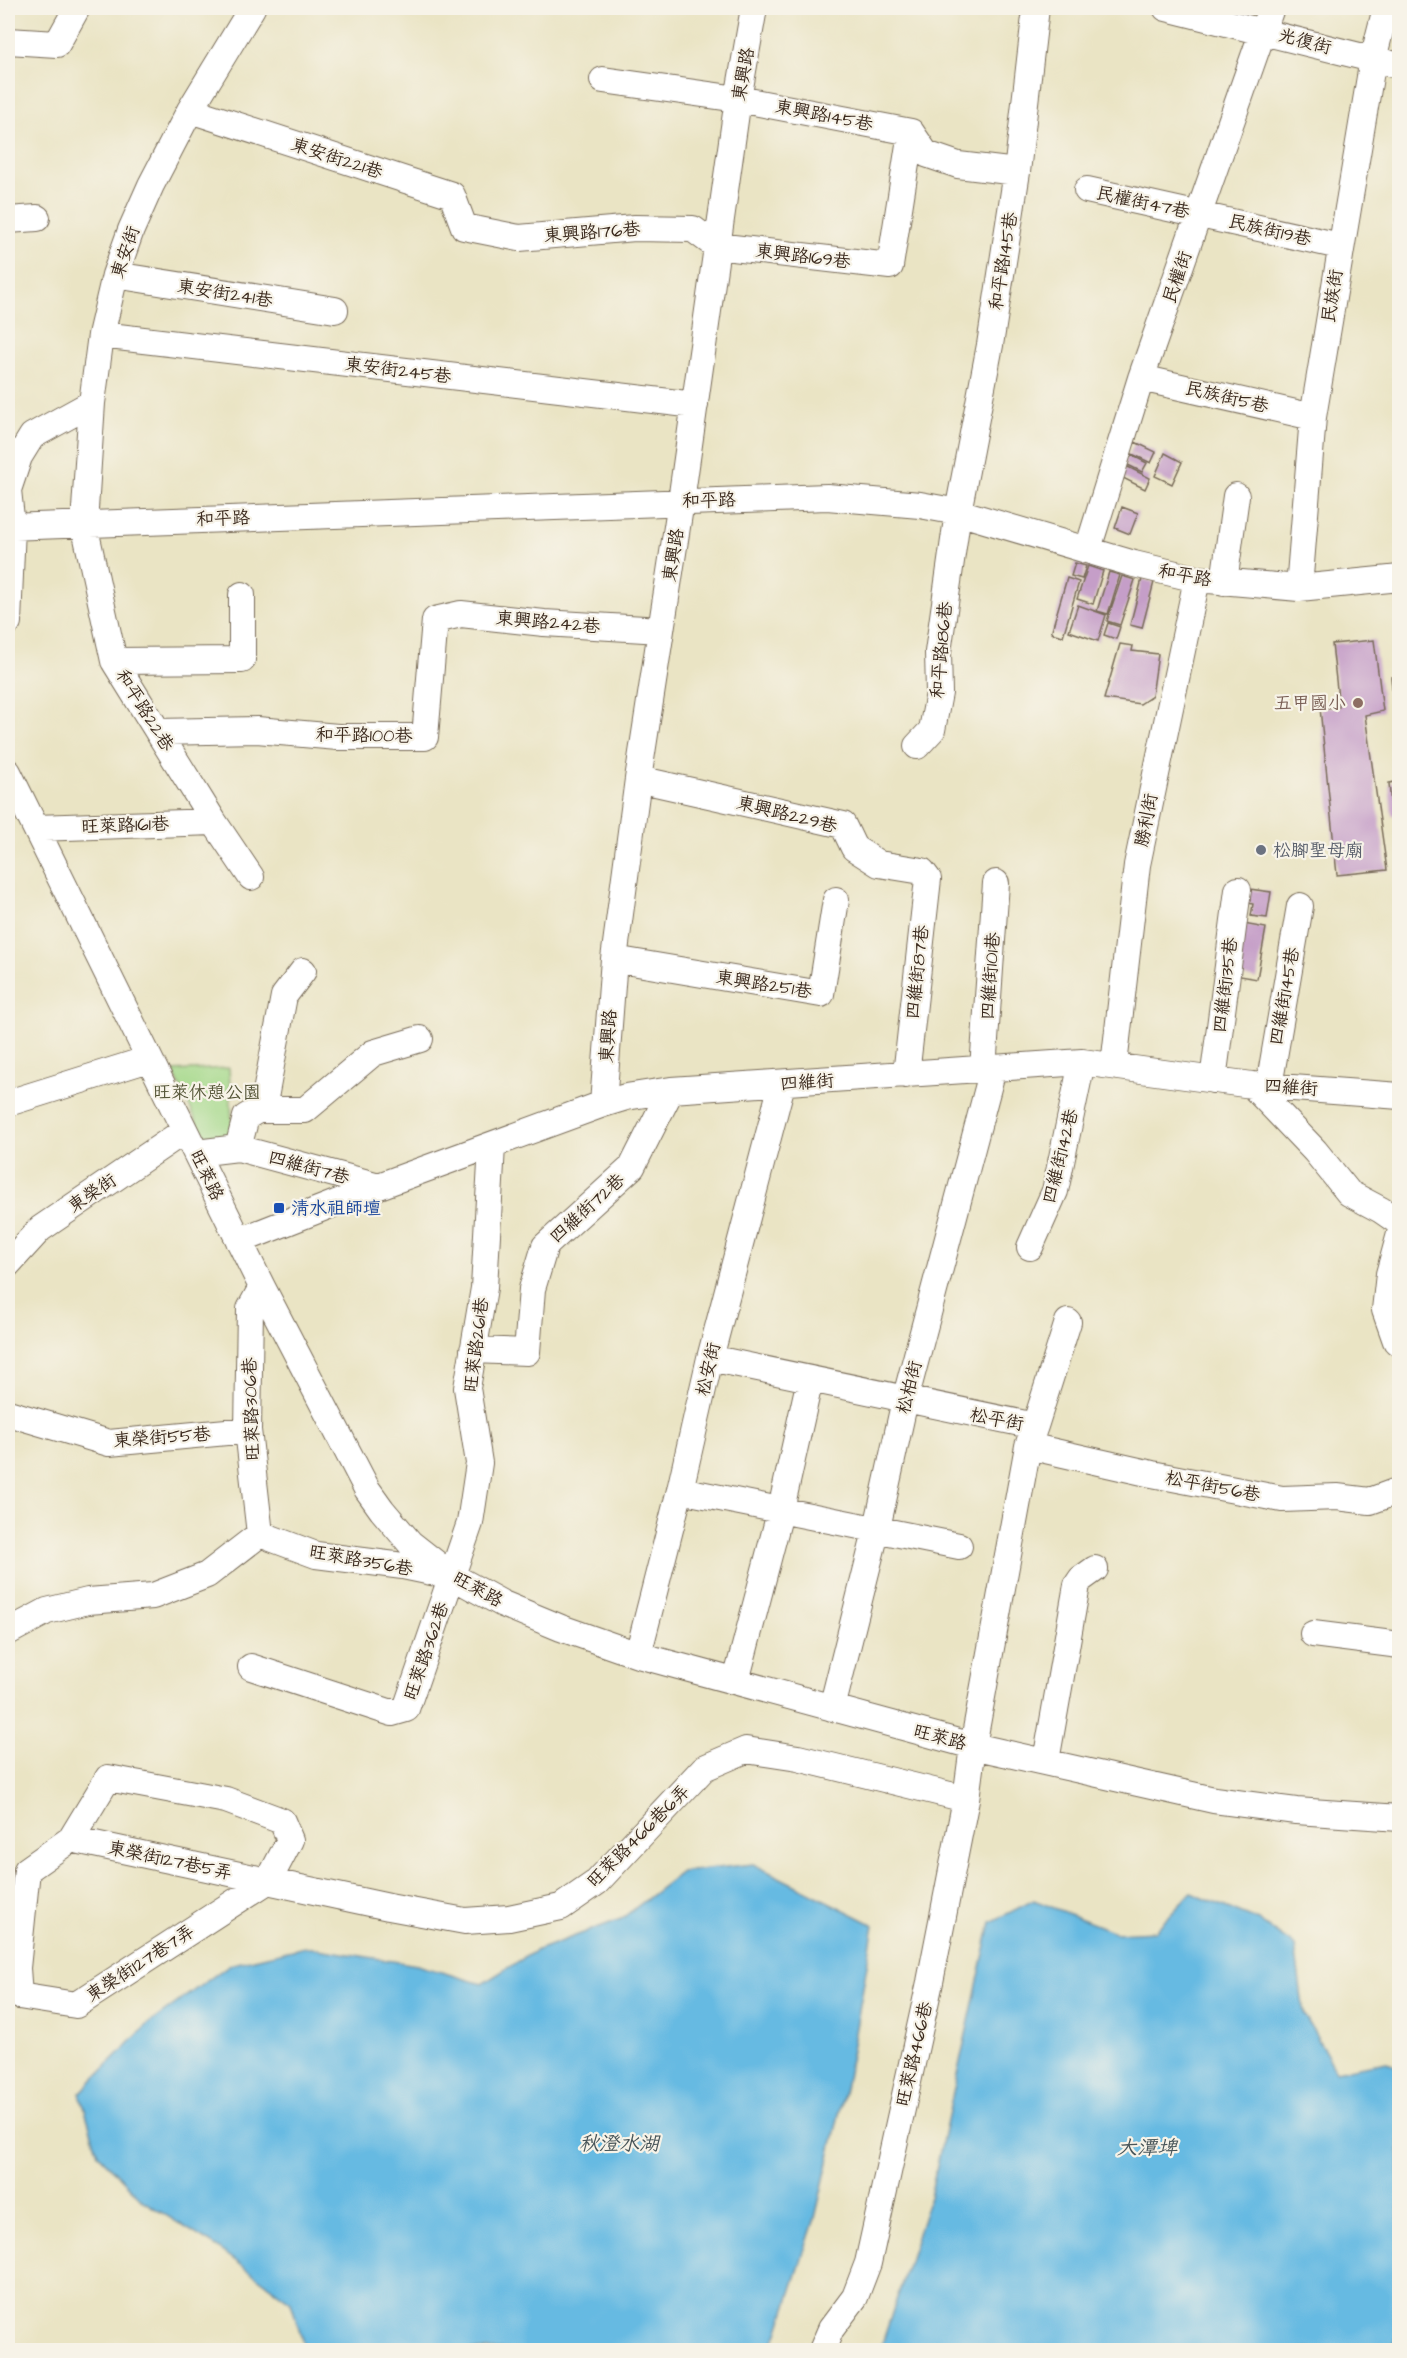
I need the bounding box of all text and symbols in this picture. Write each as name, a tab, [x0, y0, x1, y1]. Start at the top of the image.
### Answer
street label: 光復街	[1276, 22, 1334, 61]
street label: 東興路	[726, 45, 760, 103]
street label: 東興路145巷	[773, 94, 875, 137]
street label: 東安街221巷	[288, 132, 386, 185]
street label: 民權街47巷	[1094, 180, 1192, 225]
street label: 民族街19巷	[1226, 209, 1314, 252]
street label: 和平路145巷	[983, 210, 1024, 312]
street label: 東興路176巷	[543, 217, 641, 248]
street label: 東安街	[105, 223, 146, 282]
street label: 東興路169巷	[754, 238, 852, 275]
street label: 民權街	[1157, 248, 1198, 307]
street label: 民族街	[1316, 267, 1349, 325]
street label: 東安街241巷	[175, 274, 275, 313]
street label: 東安街245巷	[343, 352, 453, 389]
street label: 民族街5巷	[1183, 376, 1271, 419]
street label: 和平路	[682, 488, 736, 513]
street label: 和平路	[196, 505, 250, 532]
street label: 東興路	[657, 526, 690, 584]
street label: 和平路	[1156, 558, 1214, 593]
street label: 和平路186巷	[925, 601, 958, 700]
street label: 東興路242巷	[495, 605, 601, 640]
street label: 和平路22巷	[109, 664, 180, 756]
place label: 五甲國小	[1274, 691, 1346, 716]
marker: 五甲國小	[1351, 696, 1365, 710]
street label: 和平路100巷	[315, 722, 413, 749]
street label: 東興路229巷	[734, 790, 840, 839]
street label: 勝利街	[1129, 791, 1164, 849]
street label: 旺萊路161巷	[81, 811, 169, 840]
place label: 松腳聖母廟	[1273, 838, 1363, 863]
marker: 松腳聖母廟	[1254, 843, 1268, 857]
street label: 四維街87巷	[900, 924, 935, 1020]
street label: 四維街101巷	[975, 931, 1006, 1021]
street label: 四維街135巷	[1207, 936, 1244, 1034]
street label: 四維街145巷	[1264, 945, 1305, 1047]
street label: 東興路251巷	[714, 965, 814, 1004]
street label: 東興路	[594, 1008, 623, 1064]
street label: 四維街	[779, 1068, 835, 1097]
street label: 四維街	[1263, 1073, 1319, 1102]
park label: 旺萊休憩公園	[153, 1080, 261, 1105]
street label: 四維街142巷	[1037, 1106, 1084, 1206]
street label: 旺萊路	[183, 1145, 230, 1205]
street label: 四維街7巷	[266, 1145, 352, 1190]
street label: 東榮街	[63, 1168, 122, 1219]
street label: 四維街72巷	[544, 1168, 630, 1249]
place label: 清水祖師壇	[291, 1196, 381, 1221]
marker: 清水祖師壇	[272, 1201, 286, 1215]
street label: 旺萊路261巷	[458, 1296, 495, 1394]
street label: 松安街	[690, 1340, 727, 1398]
street label: 旺萊路306巷	[237, 1357, 266, 1461]
street label: 松柏街	[891, 1358, 928, 1416]
street label: 松平街	[968, 1402, 1026, 1437]
street label: 東榮街55巷	[113, 1422, 212, 1453]
street label: 松平街56巷	[1163, 1465, 1262, 1508]
street label: 旺萊路356巷	[307, 1539, 415, 1582]
street label: 旺萊路	[448, 1565, 507, 1613]
street label: 旺萊路362巷	[398, 1599, 455, 1704]
street label: 旺萊路	[911, 1718, 969, 1757]
street label: 旺萊路466巷6弄	[581, 1779, 695, 1893]
street label: 東榮街127巷5弄	[105, 1835, 234, 1886]
street label: 東榮街127巷7弄	[81, 1919, 199, 2008]
street label: 旺萊路466巷	[890, 1999, 939, 2109]
water label: 秋澄水湖	[579, 2130, 661, 2158]
water label: 大潭埤	[1117, 2134, 1179, 2162]

